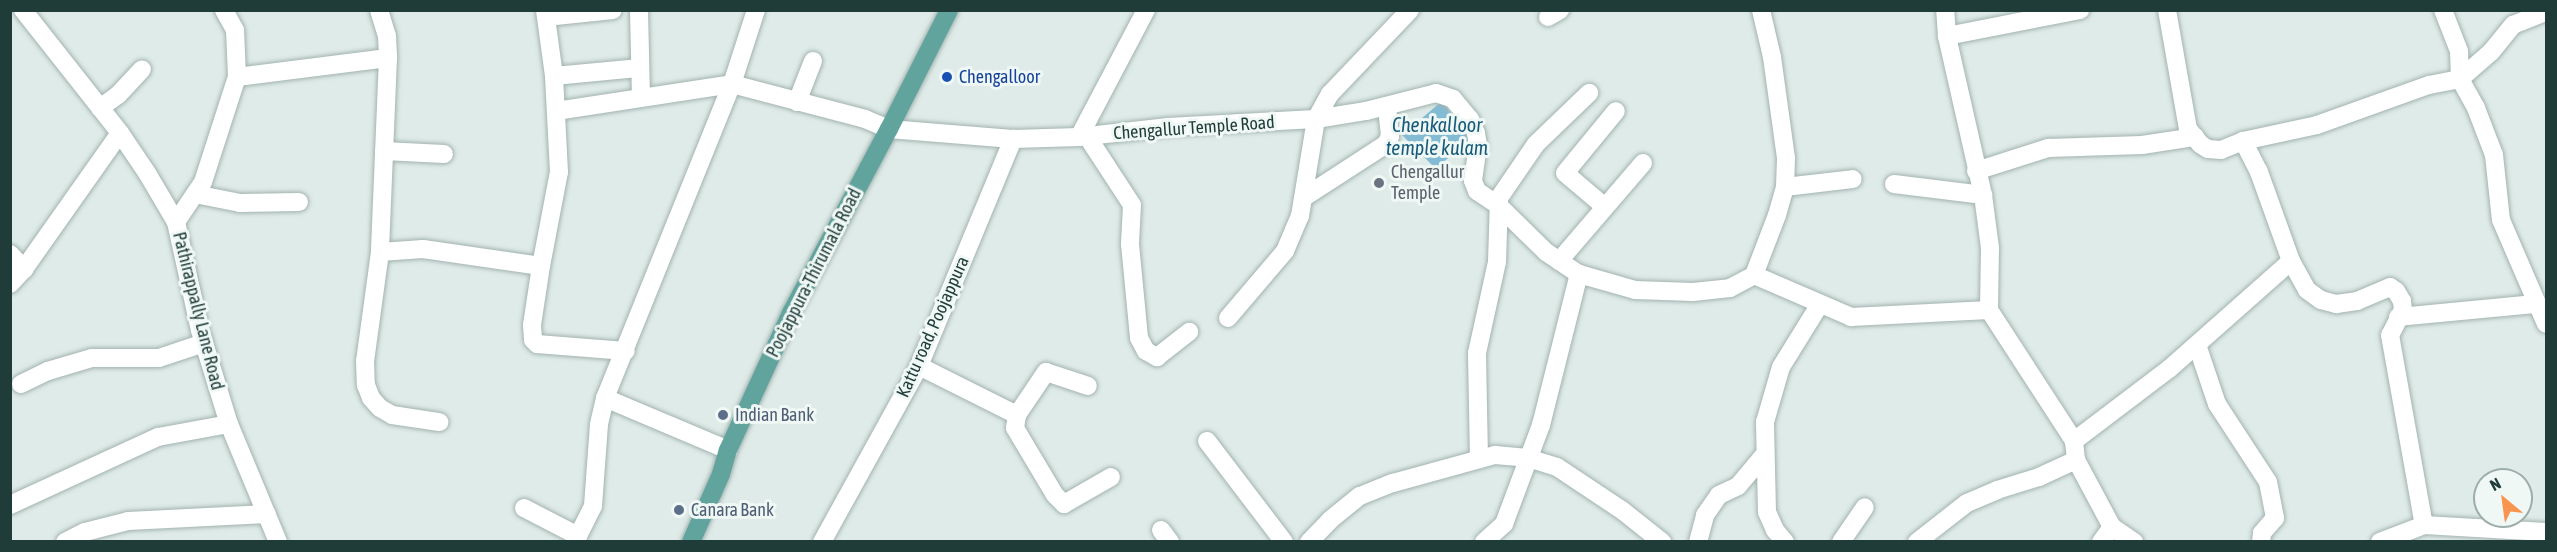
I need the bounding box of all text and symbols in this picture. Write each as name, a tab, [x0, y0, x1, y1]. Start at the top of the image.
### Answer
place label: Chengalloor	[959, 66, 1040, 88]
marker: Chengalloor	[940, 70, 954, 84]
street label: Chengallur Temple Road	[1113, 112, 1275, 144]
water label: Chenkalloor temple kulam	[1386, 113, 1488, 160]
place label: Chengallur Temple	[1391, 162, 1464, 204]
marker: Chengallur Temple	[1372, 176, 1386, 190]
street label: Poojappura-Thirumala Road	[762, 185, 866, 361]
street label: Pathirappally Lane Road	[168, 230, 228, 392]
street label: Kattu road, Poojappura	[892, 253, 974, 401]
place label: Indian Bank	[735, 404, 814, 426]
marker: Indian Bank	[716, 408, 730, 422]
north arrow	[2473, 468, 2533, 528]
text: N	[2487, 474, 2504, 494]
place label: Canara Bank	[691, 499, 774, 521]
marker: Canara Bank	[672, 503, 686, 517]

